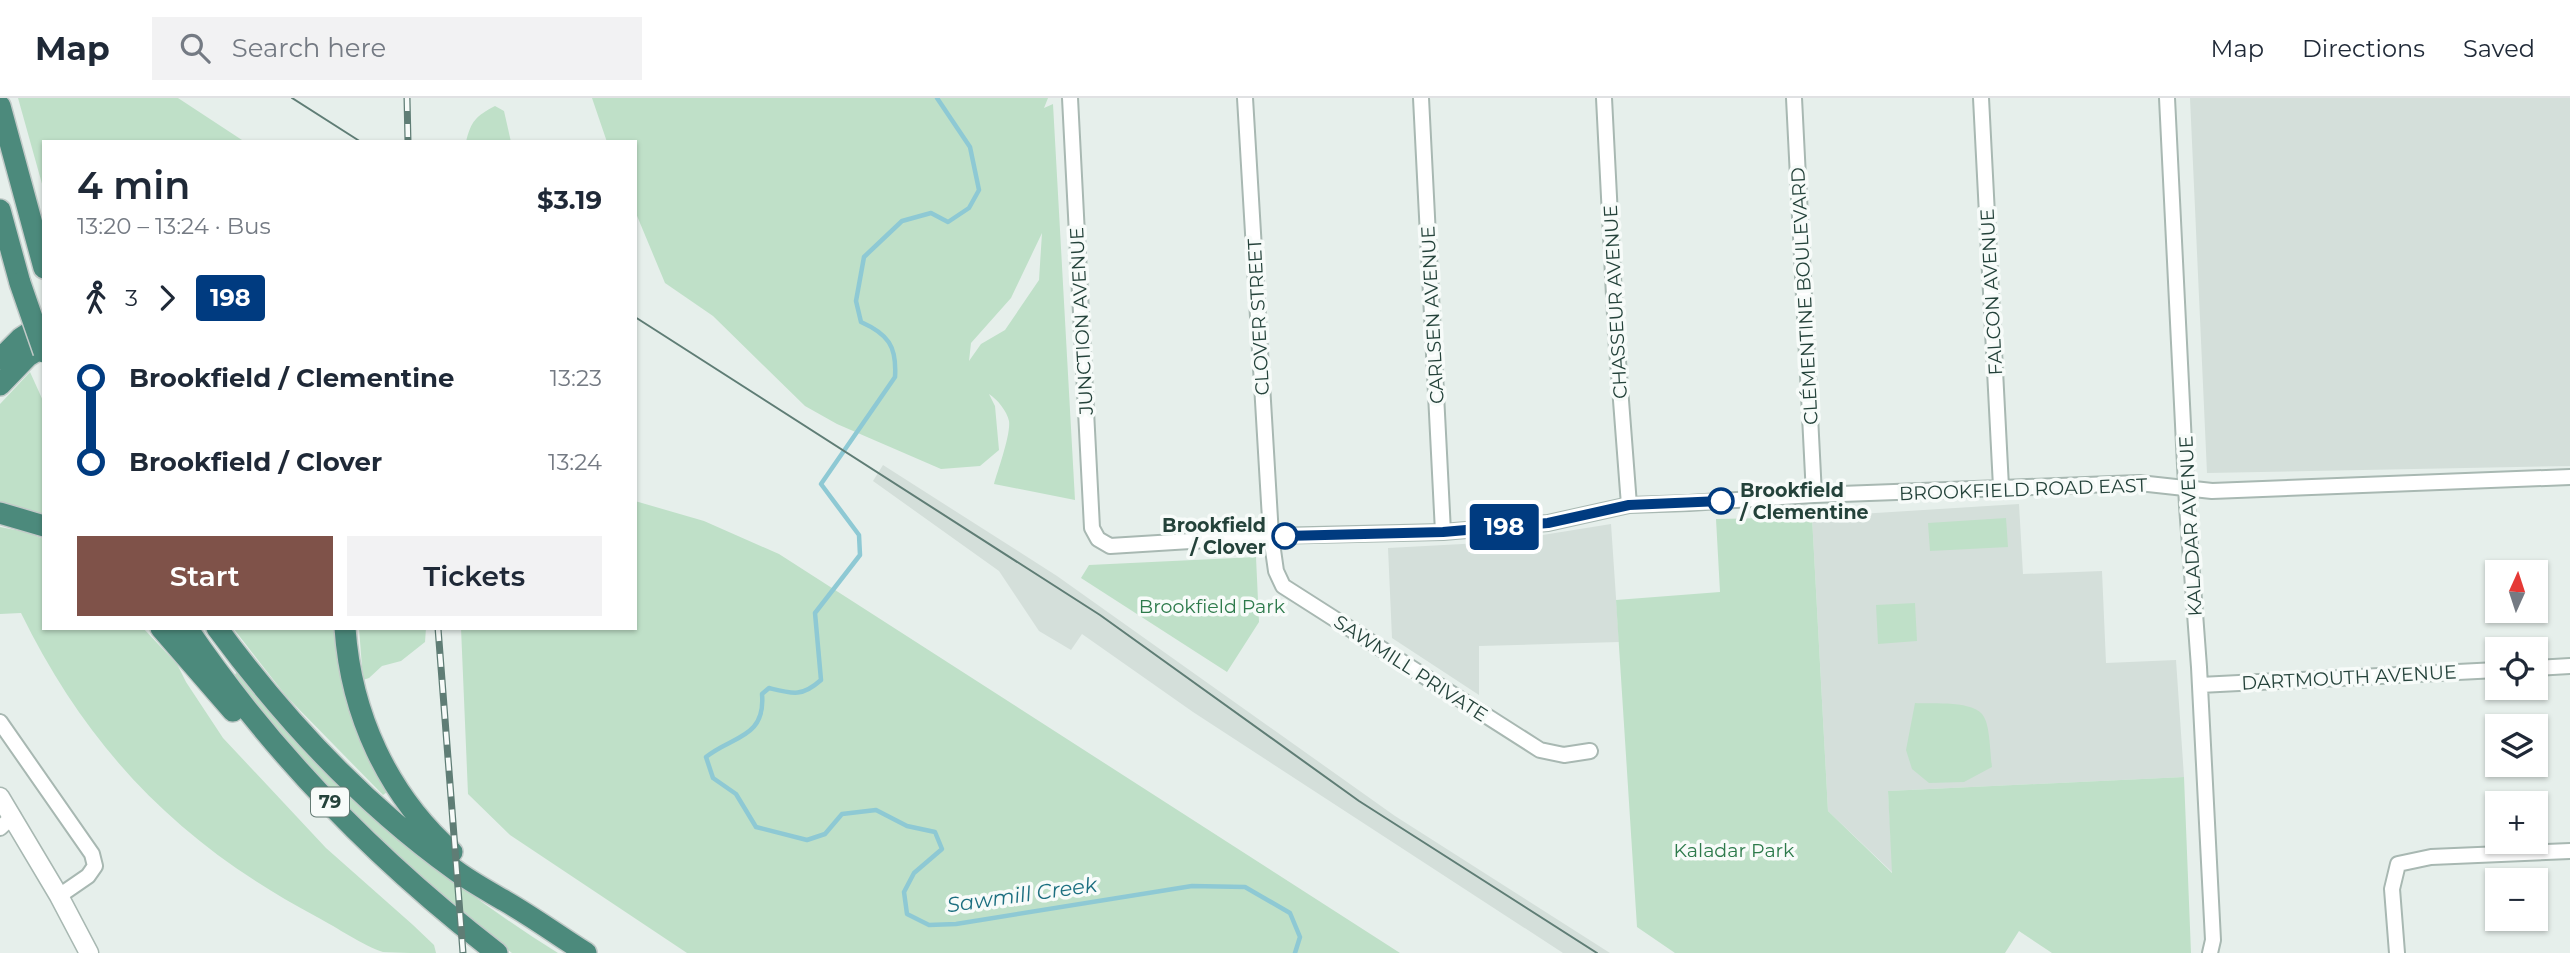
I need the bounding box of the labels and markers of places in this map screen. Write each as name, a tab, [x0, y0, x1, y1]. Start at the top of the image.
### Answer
place label: Brookfield / Clementine	[1739, 479, 1869, 524]
marker: Brookfield / Clementine	[1708, 488, 1734, 514]
place label: Brookfield / Clover	[1162, 514, 1266, 559]
marker: Brookfield / Clover	[1272, 523, 1298, 549]

